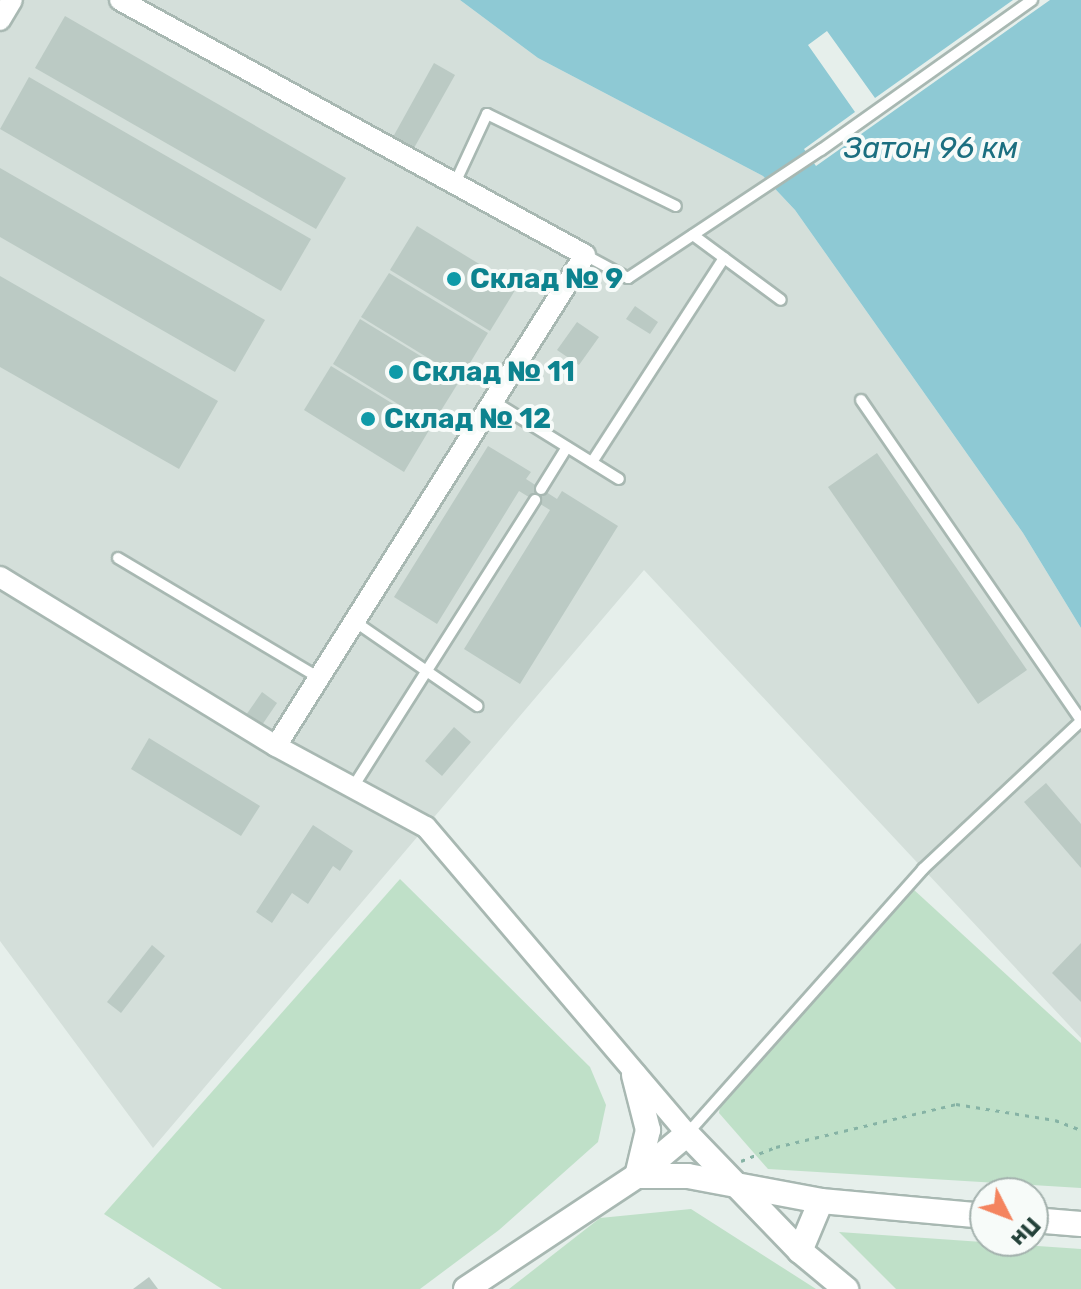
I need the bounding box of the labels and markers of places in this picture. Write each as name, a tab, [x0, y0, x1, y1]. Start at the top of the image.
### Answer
place label: Склад № 9	[470, 262, 623, 296]
marker: Склад № 9	[445, 270, 463, 288]
place label: Склад № 11	[412, 355, 575, 389]
marker: Склад № 11	[387, 363, 405, 381]
place label: Склад № 12	[384, 402, 551, 436]
marker: Склад № 12	[359, 410, 377, 428]

